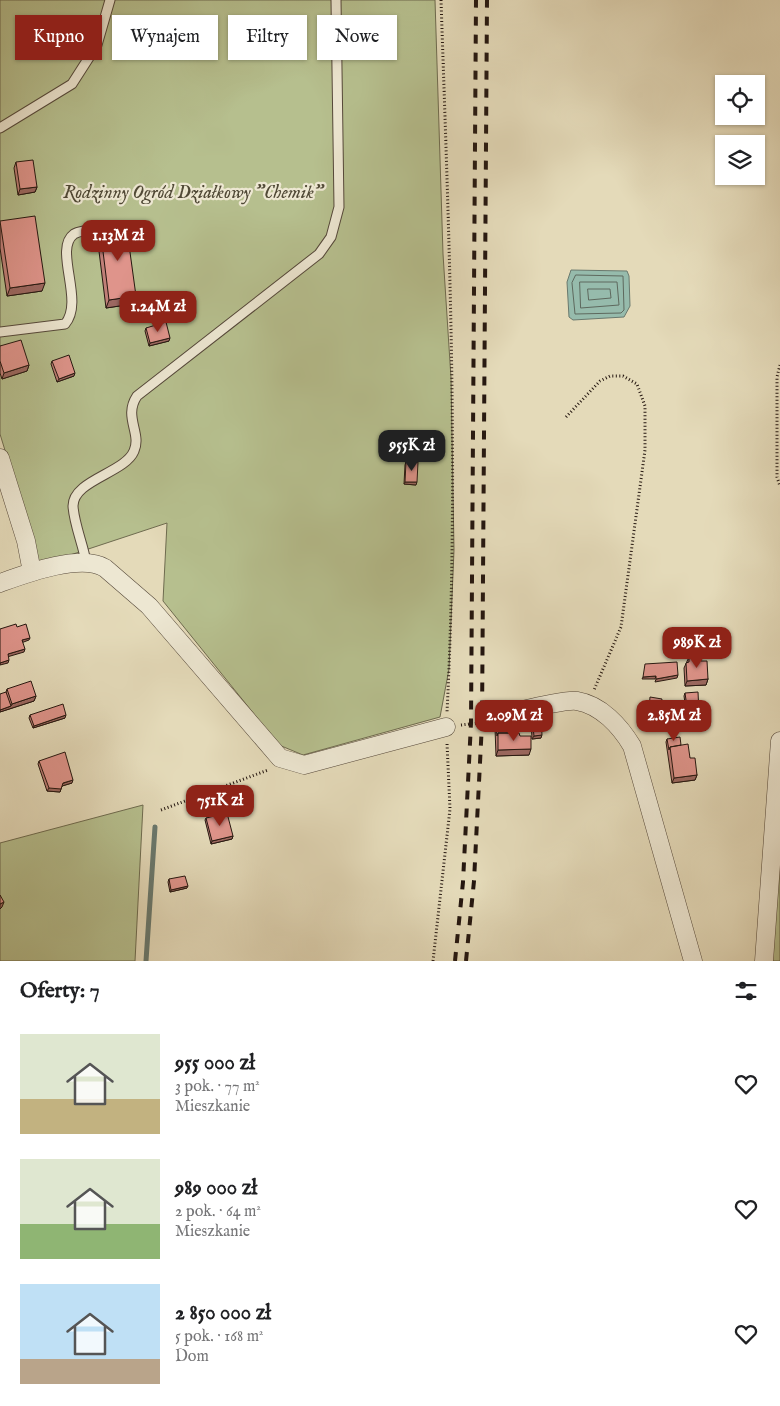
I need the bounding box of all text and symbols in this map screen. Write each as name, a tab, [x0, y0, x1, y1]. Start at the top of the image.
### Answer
chip: Kupno	[15, 15, 102, 60]
chip: Wynajem	[112, 15, 218, 60]
chip: Filtry	[228, 15, 307, 60]
chip: Nowe	[317, 15, 397, 60]
map controls	[715, 75, 765, 185]
button: locate	[715, 75, 765, 125]
button: layers	[715, 135, 765, 185]
park label: Rodzinny Ogród Działkowy "Chemik"	[63, 181, 325, 205]
pin: 1.13M zł	[66, 220, 170, 262]
text: 1.13M zł	[92, 226, 144, 246]
pin: 1.24M zł	[106, 290, 210, 333]
text: 1.24M zł	[130, 297, 186, 317]
pin: 955K zł	[366, 430, 458, 472]
text: 955K zł	[389, 436, 435, 456]
pin: 989K zł	[651, 626, 743, 669]
text: 989K zł	[673, 633, 721, 653]
pin: 2.09M zł	[462, 700, 566, 742]
pin: 2.85M zł	[622, 700, 726, 742]
text: 2.09M zł	[486, 706, 542, 726]
text: 2.85M zł	[647, 706, 701, 726]
pin: 751K zł	[174, 784, 266, 827]
text: 751K zł	[197, 791, 243, 811]
icon: filters	[732, 977, 760, 1005]
text: Oferty: 7	[20, 978, 100, 1005]
text: 955 000 zł	[175, 1050, 255, 1077]
icon: home	[60, 1054, 120, 1114]
icon: heart	[732, 1070, 760, 1098]
text: 3 pok. · 77 m²	[175, 1077, 260, 1097]
text: Mieszkanie	[175, 1097, 250, 1117]
text: 989 000 zł	[175, 1175, 257, 1202]
icon: home	[60, 1179, 120, 1239]
icon: heart	[732, 1195, 760, 1223]
text: 2 pok. · 64 m²	[175, 1202, 261, 1222]
text: Mieszkanie	[175, 1222, 250, 1242]
text: 2 850 000 zł	[175, 1300, 271, 1327]
icon: home	[60, 1304, 120, 1364]
icon: heart	[732, 1320, 760, 1348]
text: 5 pok. · 168 m²	[175, 1327, 264, 1347]
text: Dom	[175, 1347, 209, 1367]

